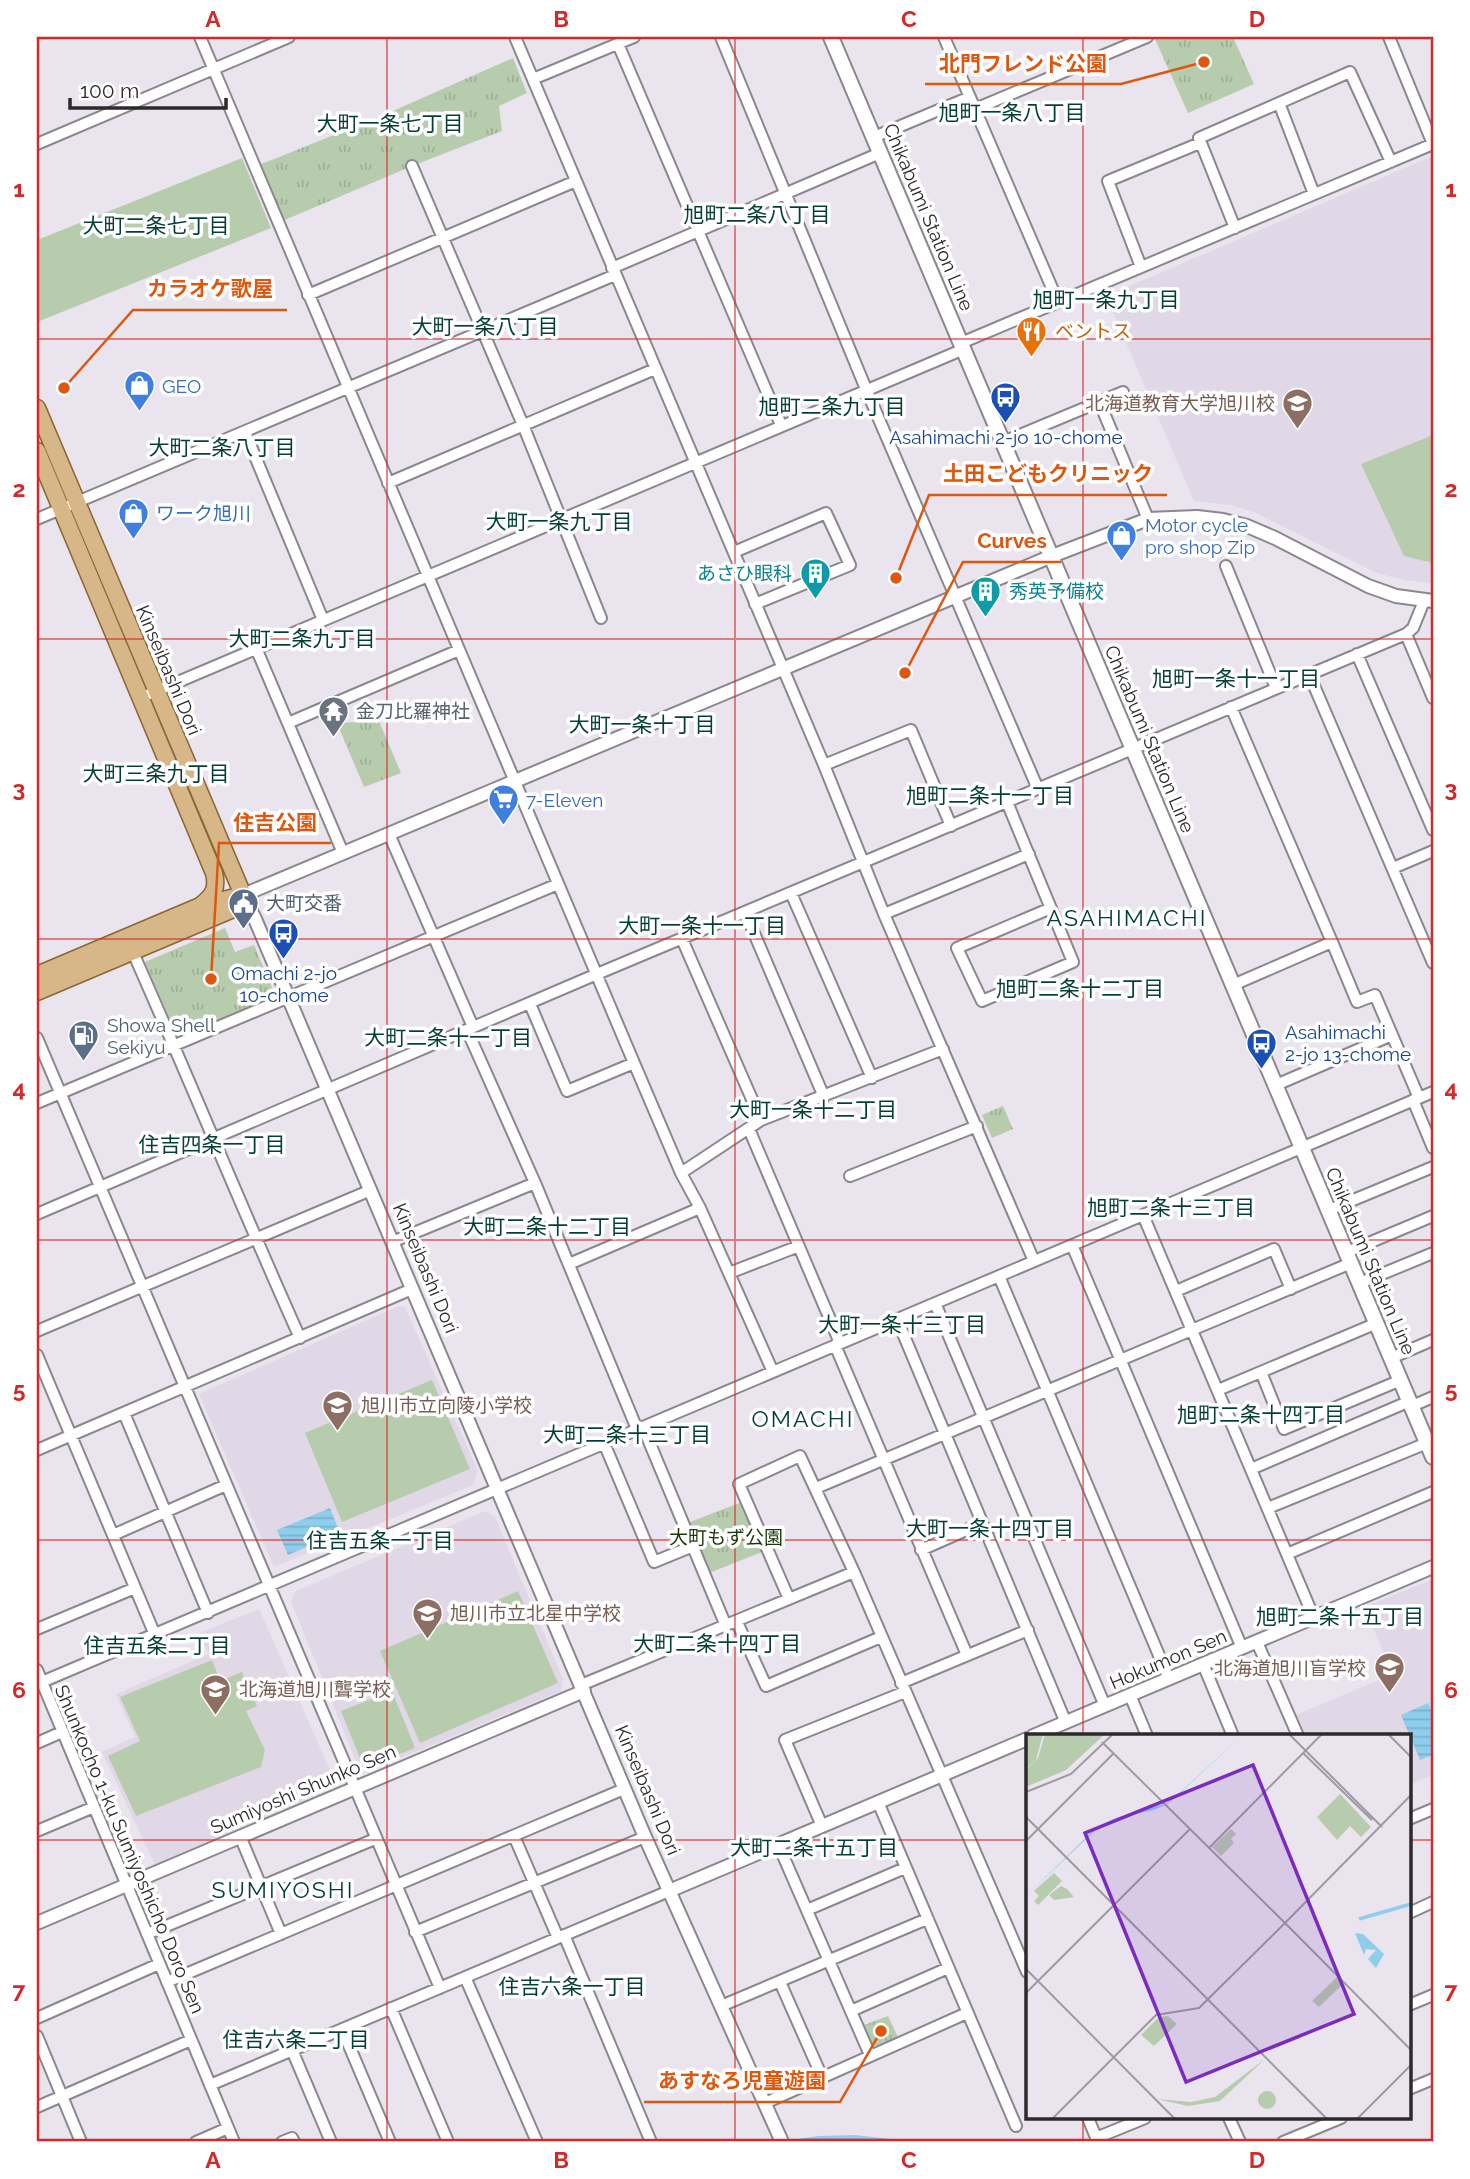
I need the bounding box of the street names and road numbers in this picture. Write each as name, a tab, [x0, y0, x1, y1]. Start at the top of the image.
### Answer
street label: Chikabumi Station Line	[880, 120, 978, 314]
street label: Kinseibashi Dori	[132, 602, 206, 738]
street label: Chikabumi Station Line	[1101, 642, 1199, 836]
street label: Chikabumi Station Line	[1322, 1164, 1420, 1358]
street label: Kinseibashi Dori	[389, 1200, 463, 1336]
street label: Hokumon Sen	[1106, 1624, 1230, 1694]
street label: Shunkocho 1-ku Sumiyoshicho Doro Sen	[51, 1682, 209, 2016]
street label: Kinseibashi Dori	[611, 1722, 685, 1858]
street label: Sumiyoshi Shunko Sen	[207, 1740, 399, 1838]

